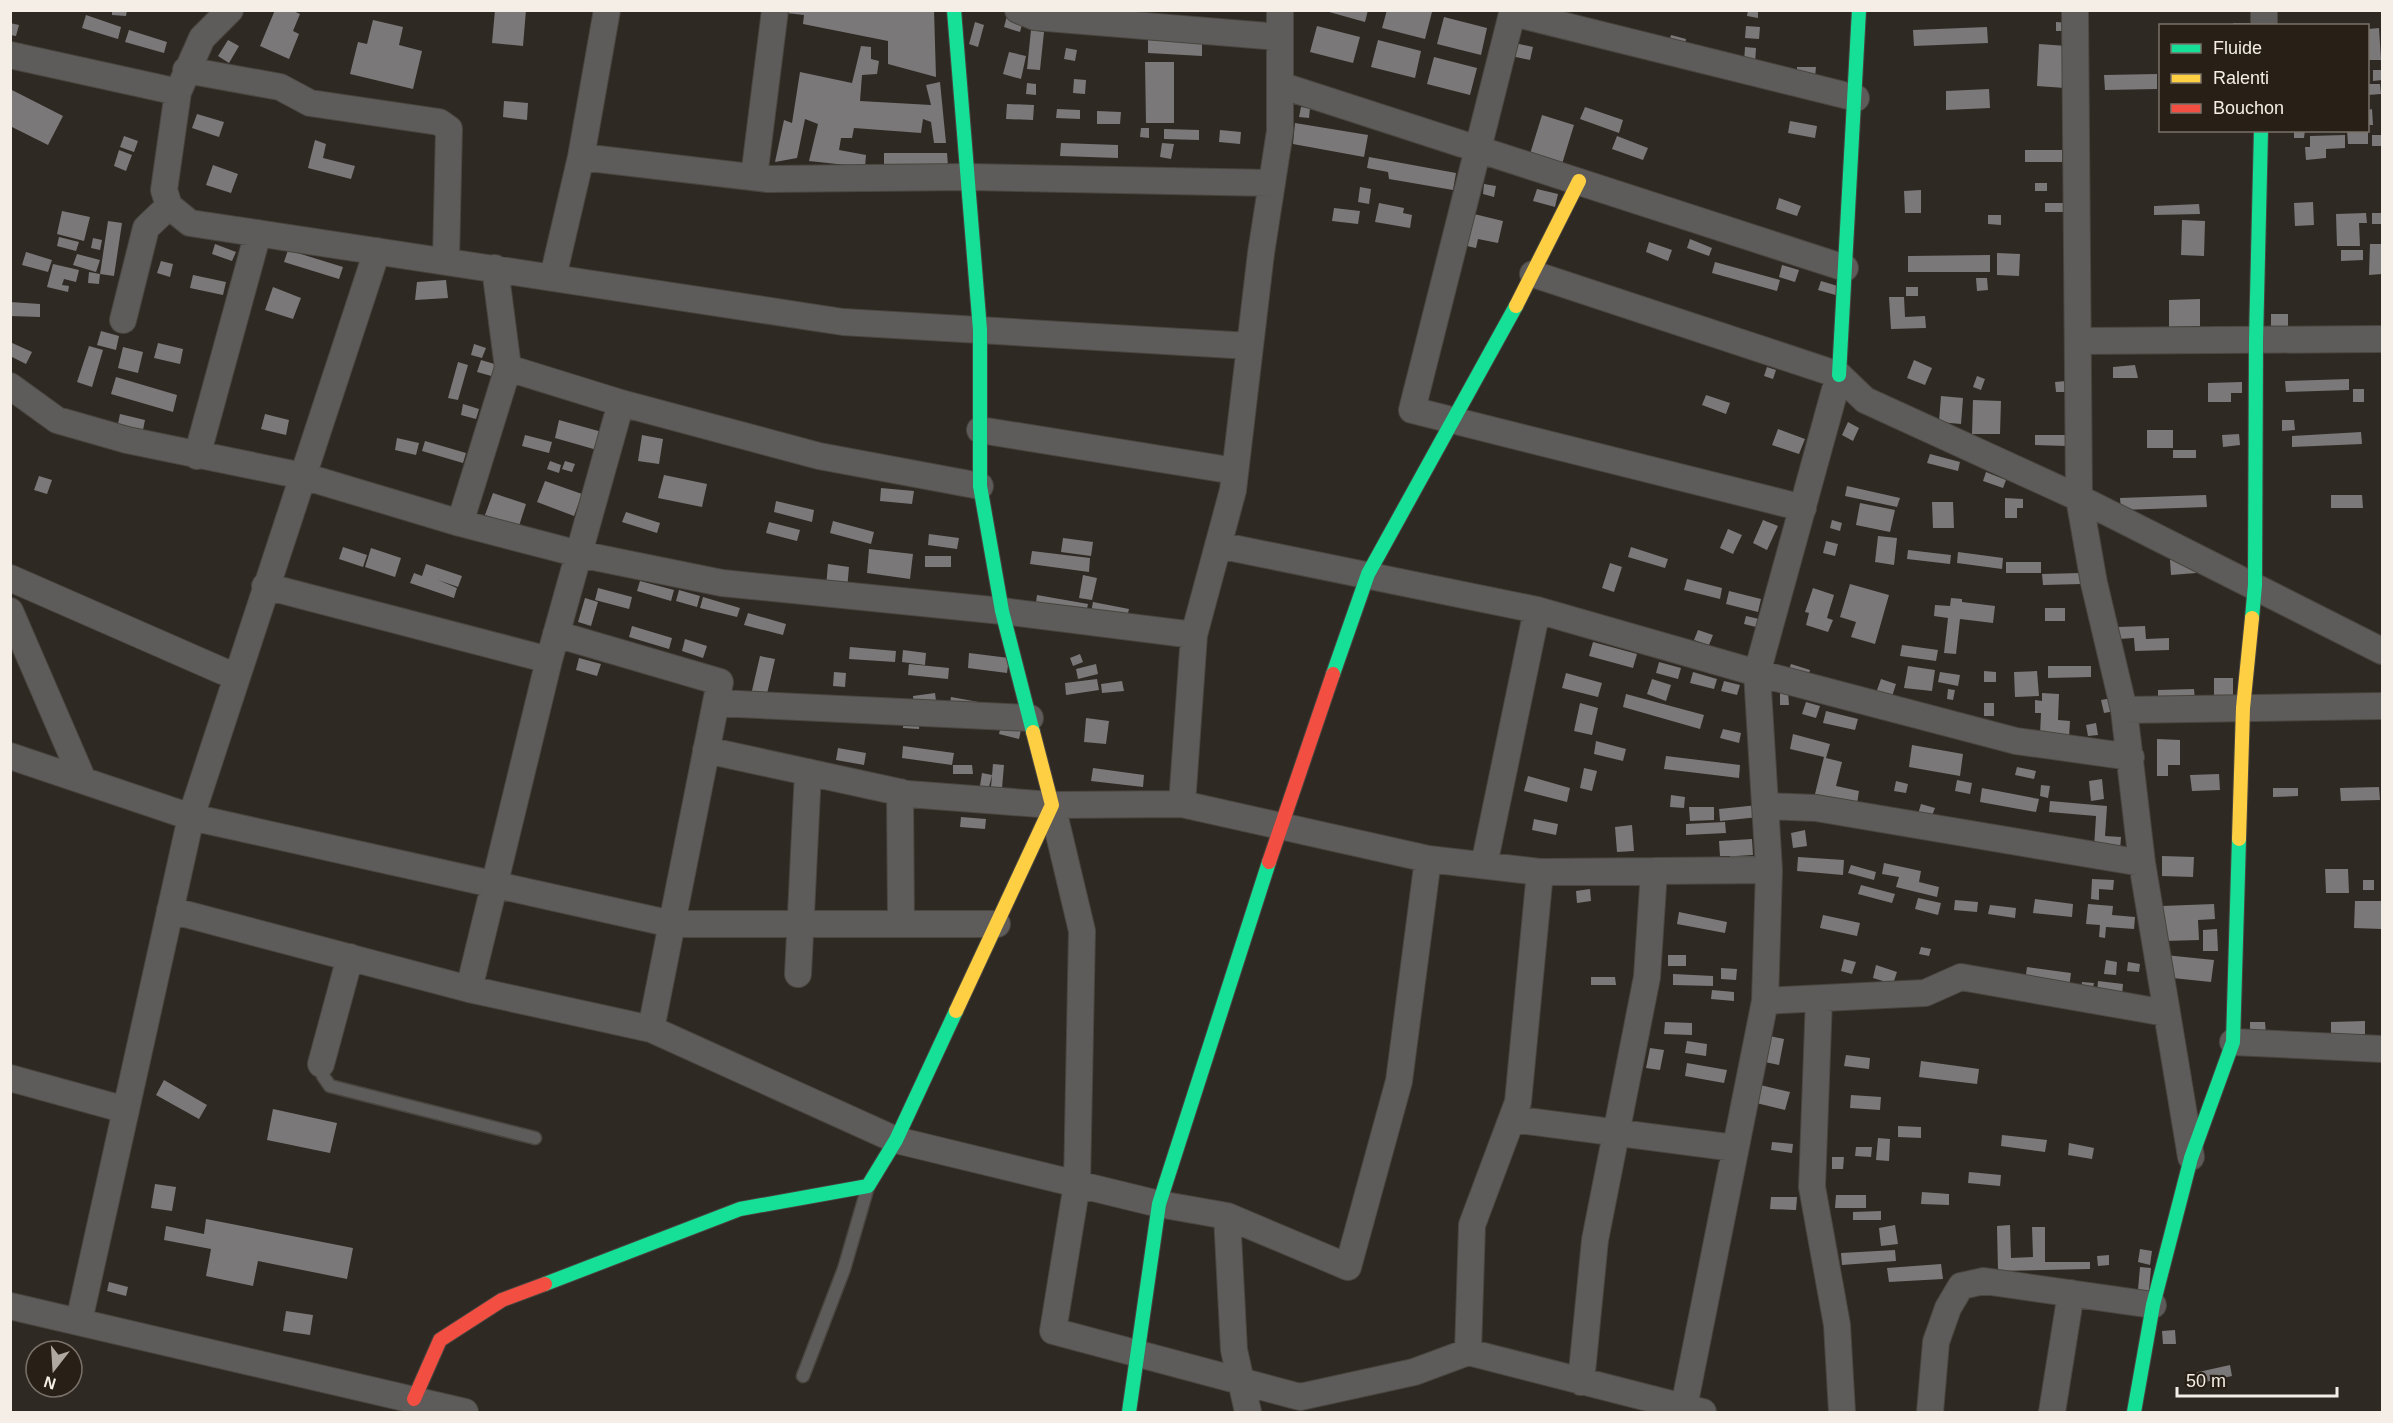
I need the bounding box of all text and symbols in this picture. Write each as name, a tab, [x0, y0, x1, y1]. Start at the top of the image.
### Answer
legend	[2159, 24, 2369, 132]
text: Fluide	[2213, 38, 2262, 58]
text: Ralenti	[2213, 68, 2269, 88]
text: Bouchon	[2213, 98, 2284, 118]
north arrow	[24, 1339, 84, 1399]
scale bar	[2177, 1360, 2338, 1398]
text: 50 m	[2186, 1371, 2226, 1391]
text: N	[42, 1373, 58, 1393]

